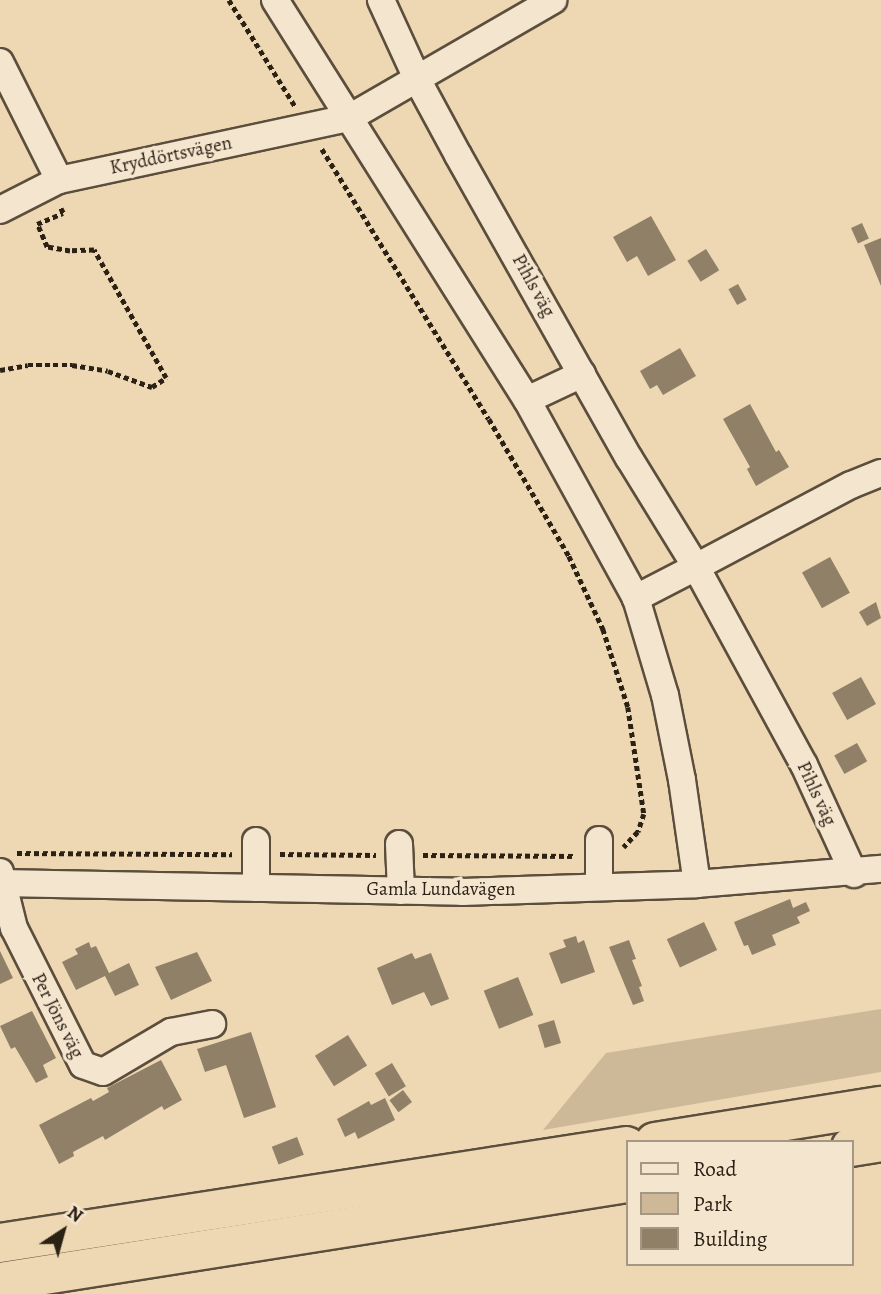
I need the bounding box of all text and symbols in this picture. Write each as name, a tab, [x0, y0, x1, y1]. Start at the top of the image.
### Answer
street label: Kryddörtsvägen	[108, 132, 234, 180]
street label: Pihls väg	[506, 251, 560, 321]
street label: Pihls väg	[791, 758, 841, 830]
street label: Gamla Lundavägen	[367, 879, 515, 901]
street label: Per Jöns väg	[26, 970, 88, 1062]
legend	[626, 1140, 853, 1266]
text: Road	[693, 1155, 737, 1183]
text: Park	[693, 1190, 732, 1218]
north arrow	[28, 1196, 98, 1266]
text: N	[62, 1199, 89, 1229]
text: Building	[693, 1225, 767, 1253]

